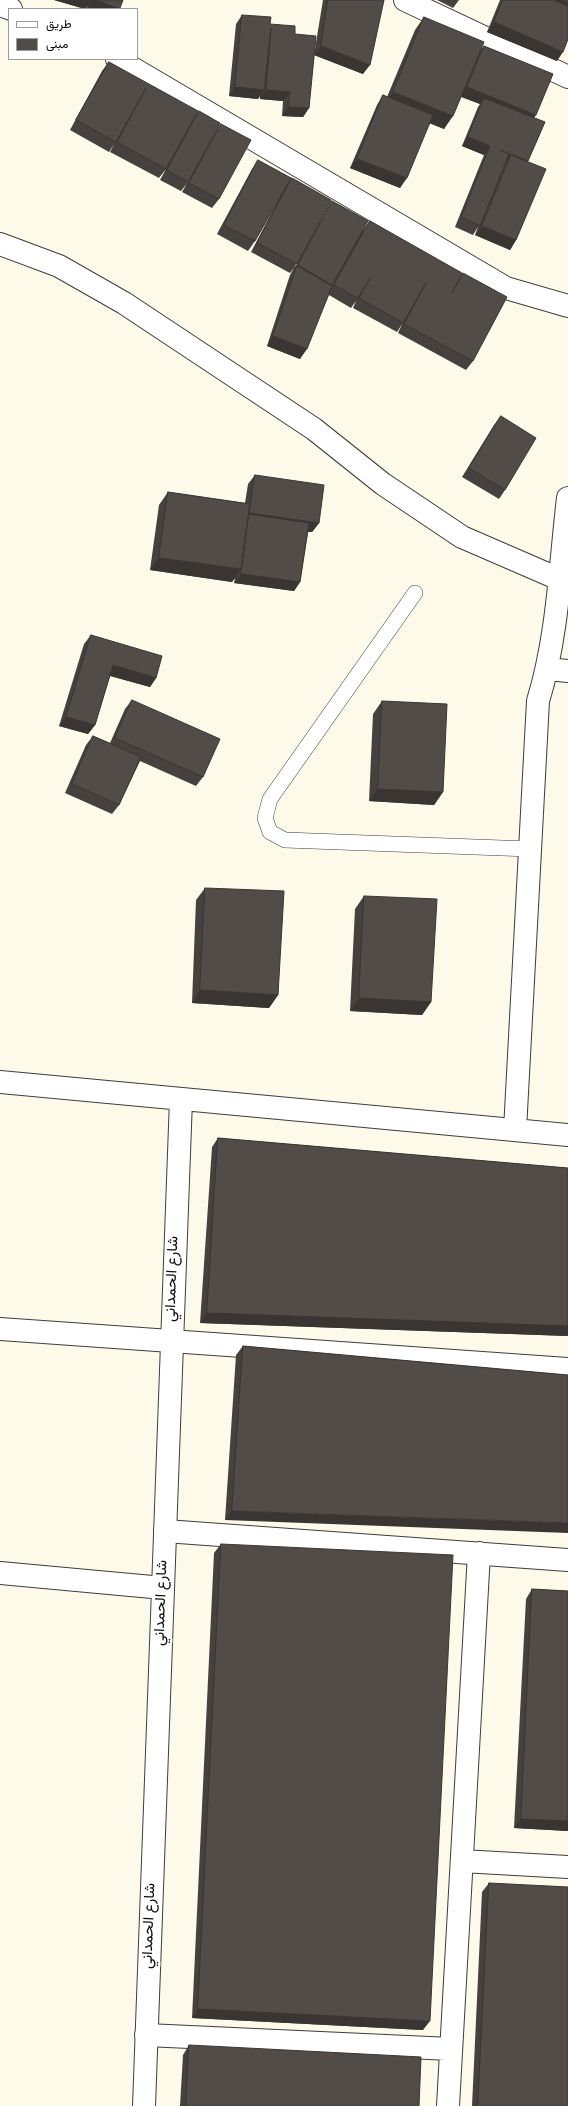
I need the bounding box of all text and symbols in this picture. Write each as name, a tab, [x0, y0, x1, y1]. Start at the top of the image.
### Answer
legend	[8, 8, 138, 60]
text: طريق	[46, 15, 71, 34]
text: مبنى	[46, 35, 68, 54]
street label: شارع الحمداني	[163, 1236, 183, 1322]
street label: شارع الحمداني	[152, 1560, 172, 1646]
street label: شارع الحمداني	[140, 1883, 160, 1969]

